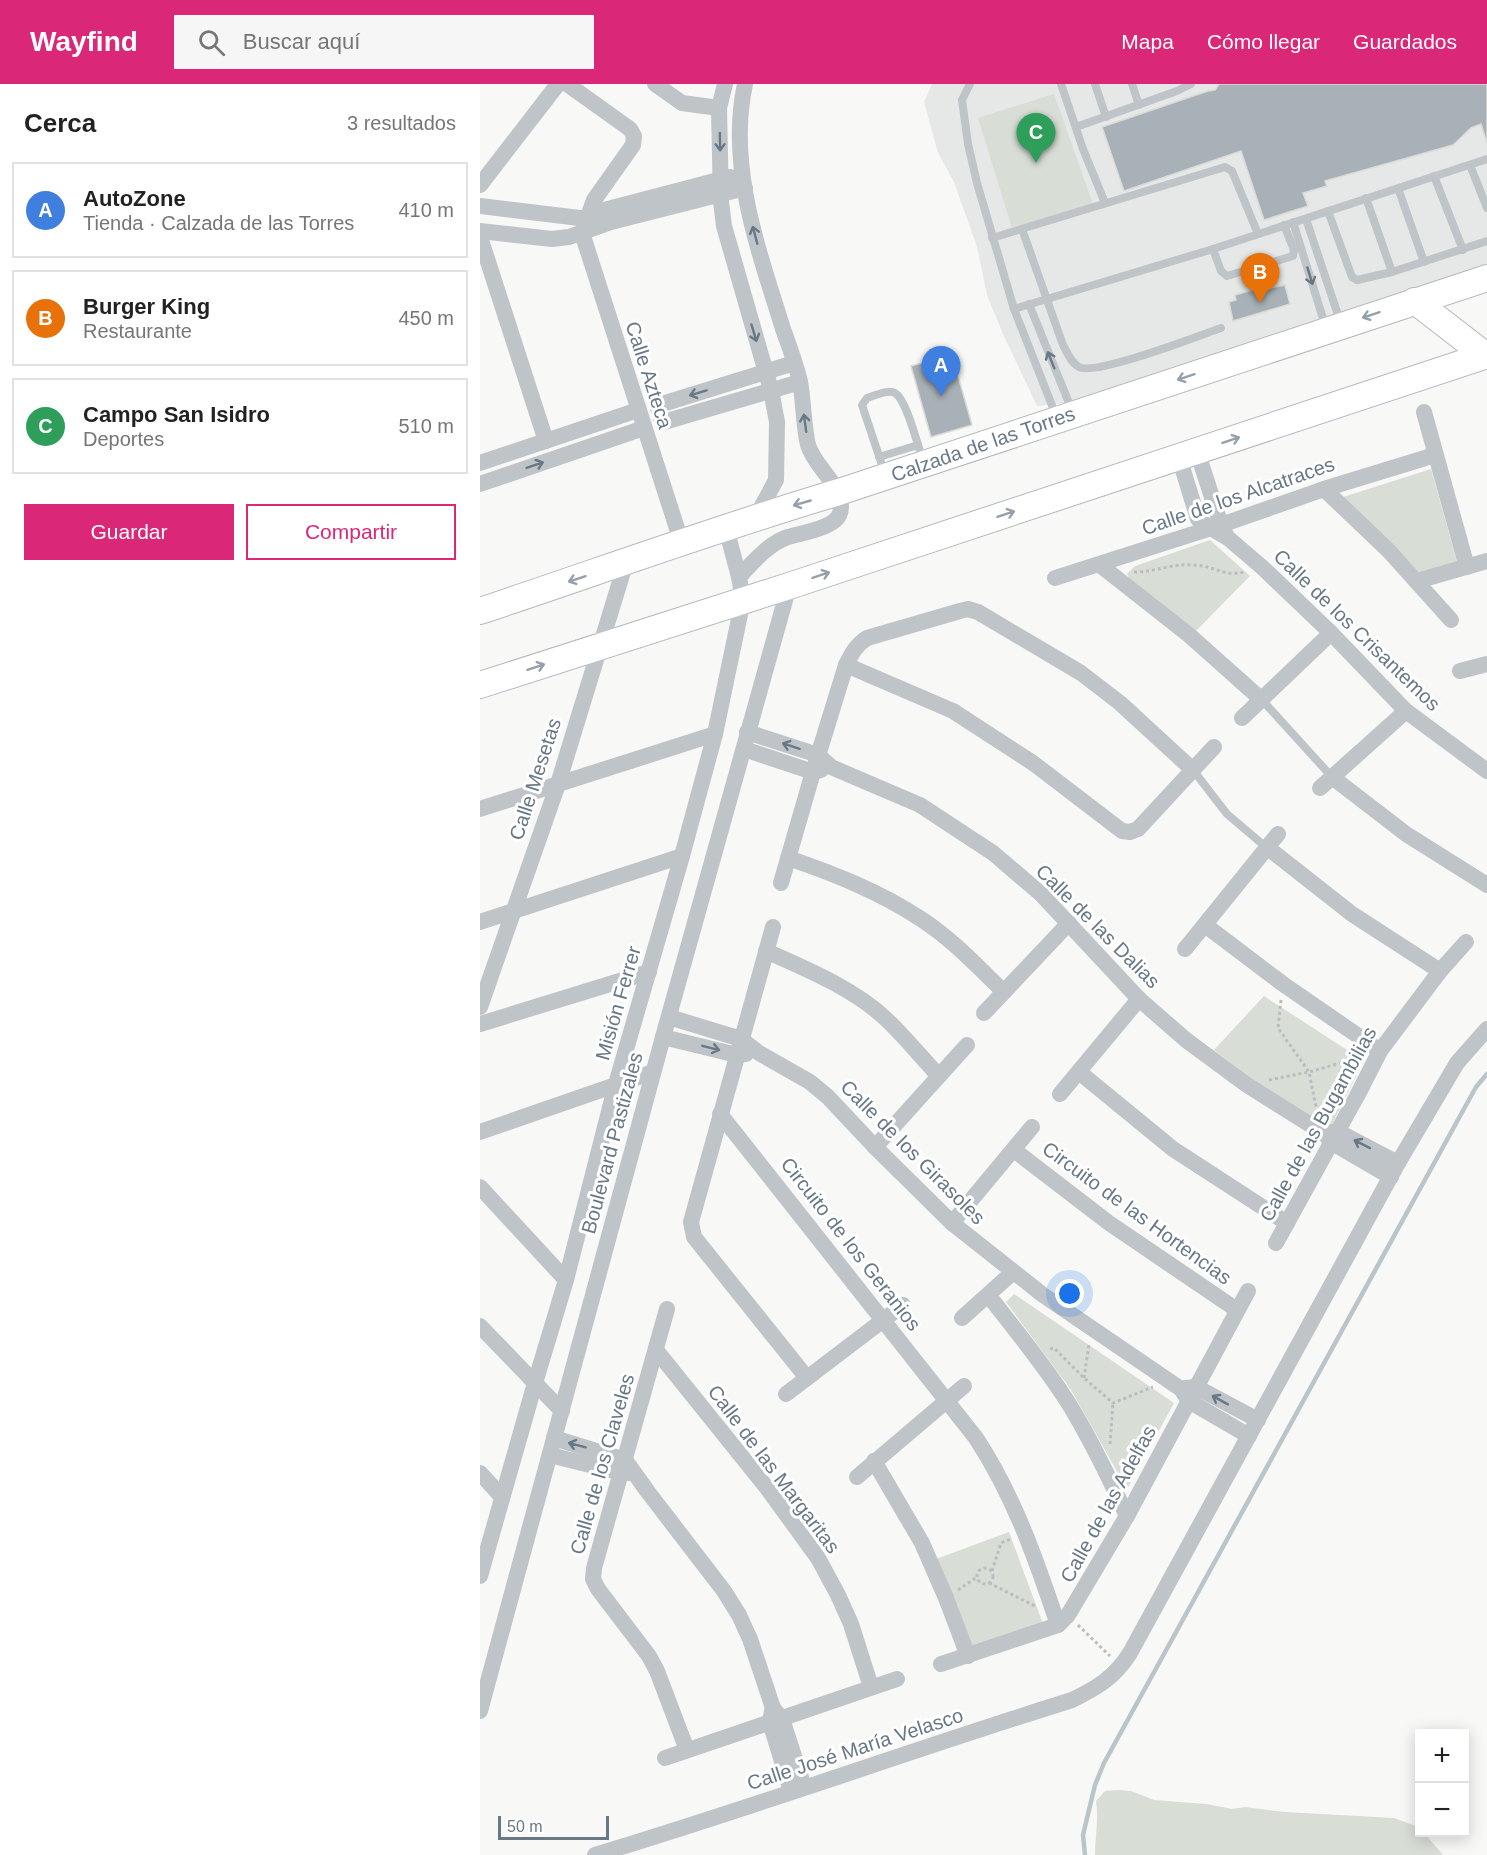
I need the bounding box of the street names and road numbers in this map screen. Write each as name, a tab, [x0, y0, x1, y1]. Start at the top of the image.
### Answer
street label: Calle Azteca	[621, 319, 677, 432]
street label: Calzada de las Torres	[888, 402, 1078, 486]
street label: Calle de los Alcatraces	[1139, 453, 1337, 539]
street label: Calle de los Crisantemos	[1269, 545, 1445, 715]
street label: Calle Mesetas	[505, 715, 565, 843]
street label: Calle de las Dalias	[1032, 860, 1164, 992]
street label: Misión Ferrer	[591, 943, 645, 1063]
street label: Calle de las Bugambilias	[1255, 1023, 1381, 1225]
street label: Boulevard Pastizales	[577, 1050, 647, 1236]
street label: Calle de los Girasoles	[836, 1075, 990, 1229]
street label: Circuito de las Hortencias	[1038, 1137, 1236, 1289]
street label: Circuito de los Geranios	[777, 1153, 925, 1335]
street label: Calle de los Claveles	[566, 1371, 638, 1557]
street label: Calle de las Margaritas	[704, 1381, 844, 1557]
street label: Calle de las Adelfas	[1056, 1422, 1160, 1586]
street label: Calle José María Velasco	[744, 1704, 966, 1794]

